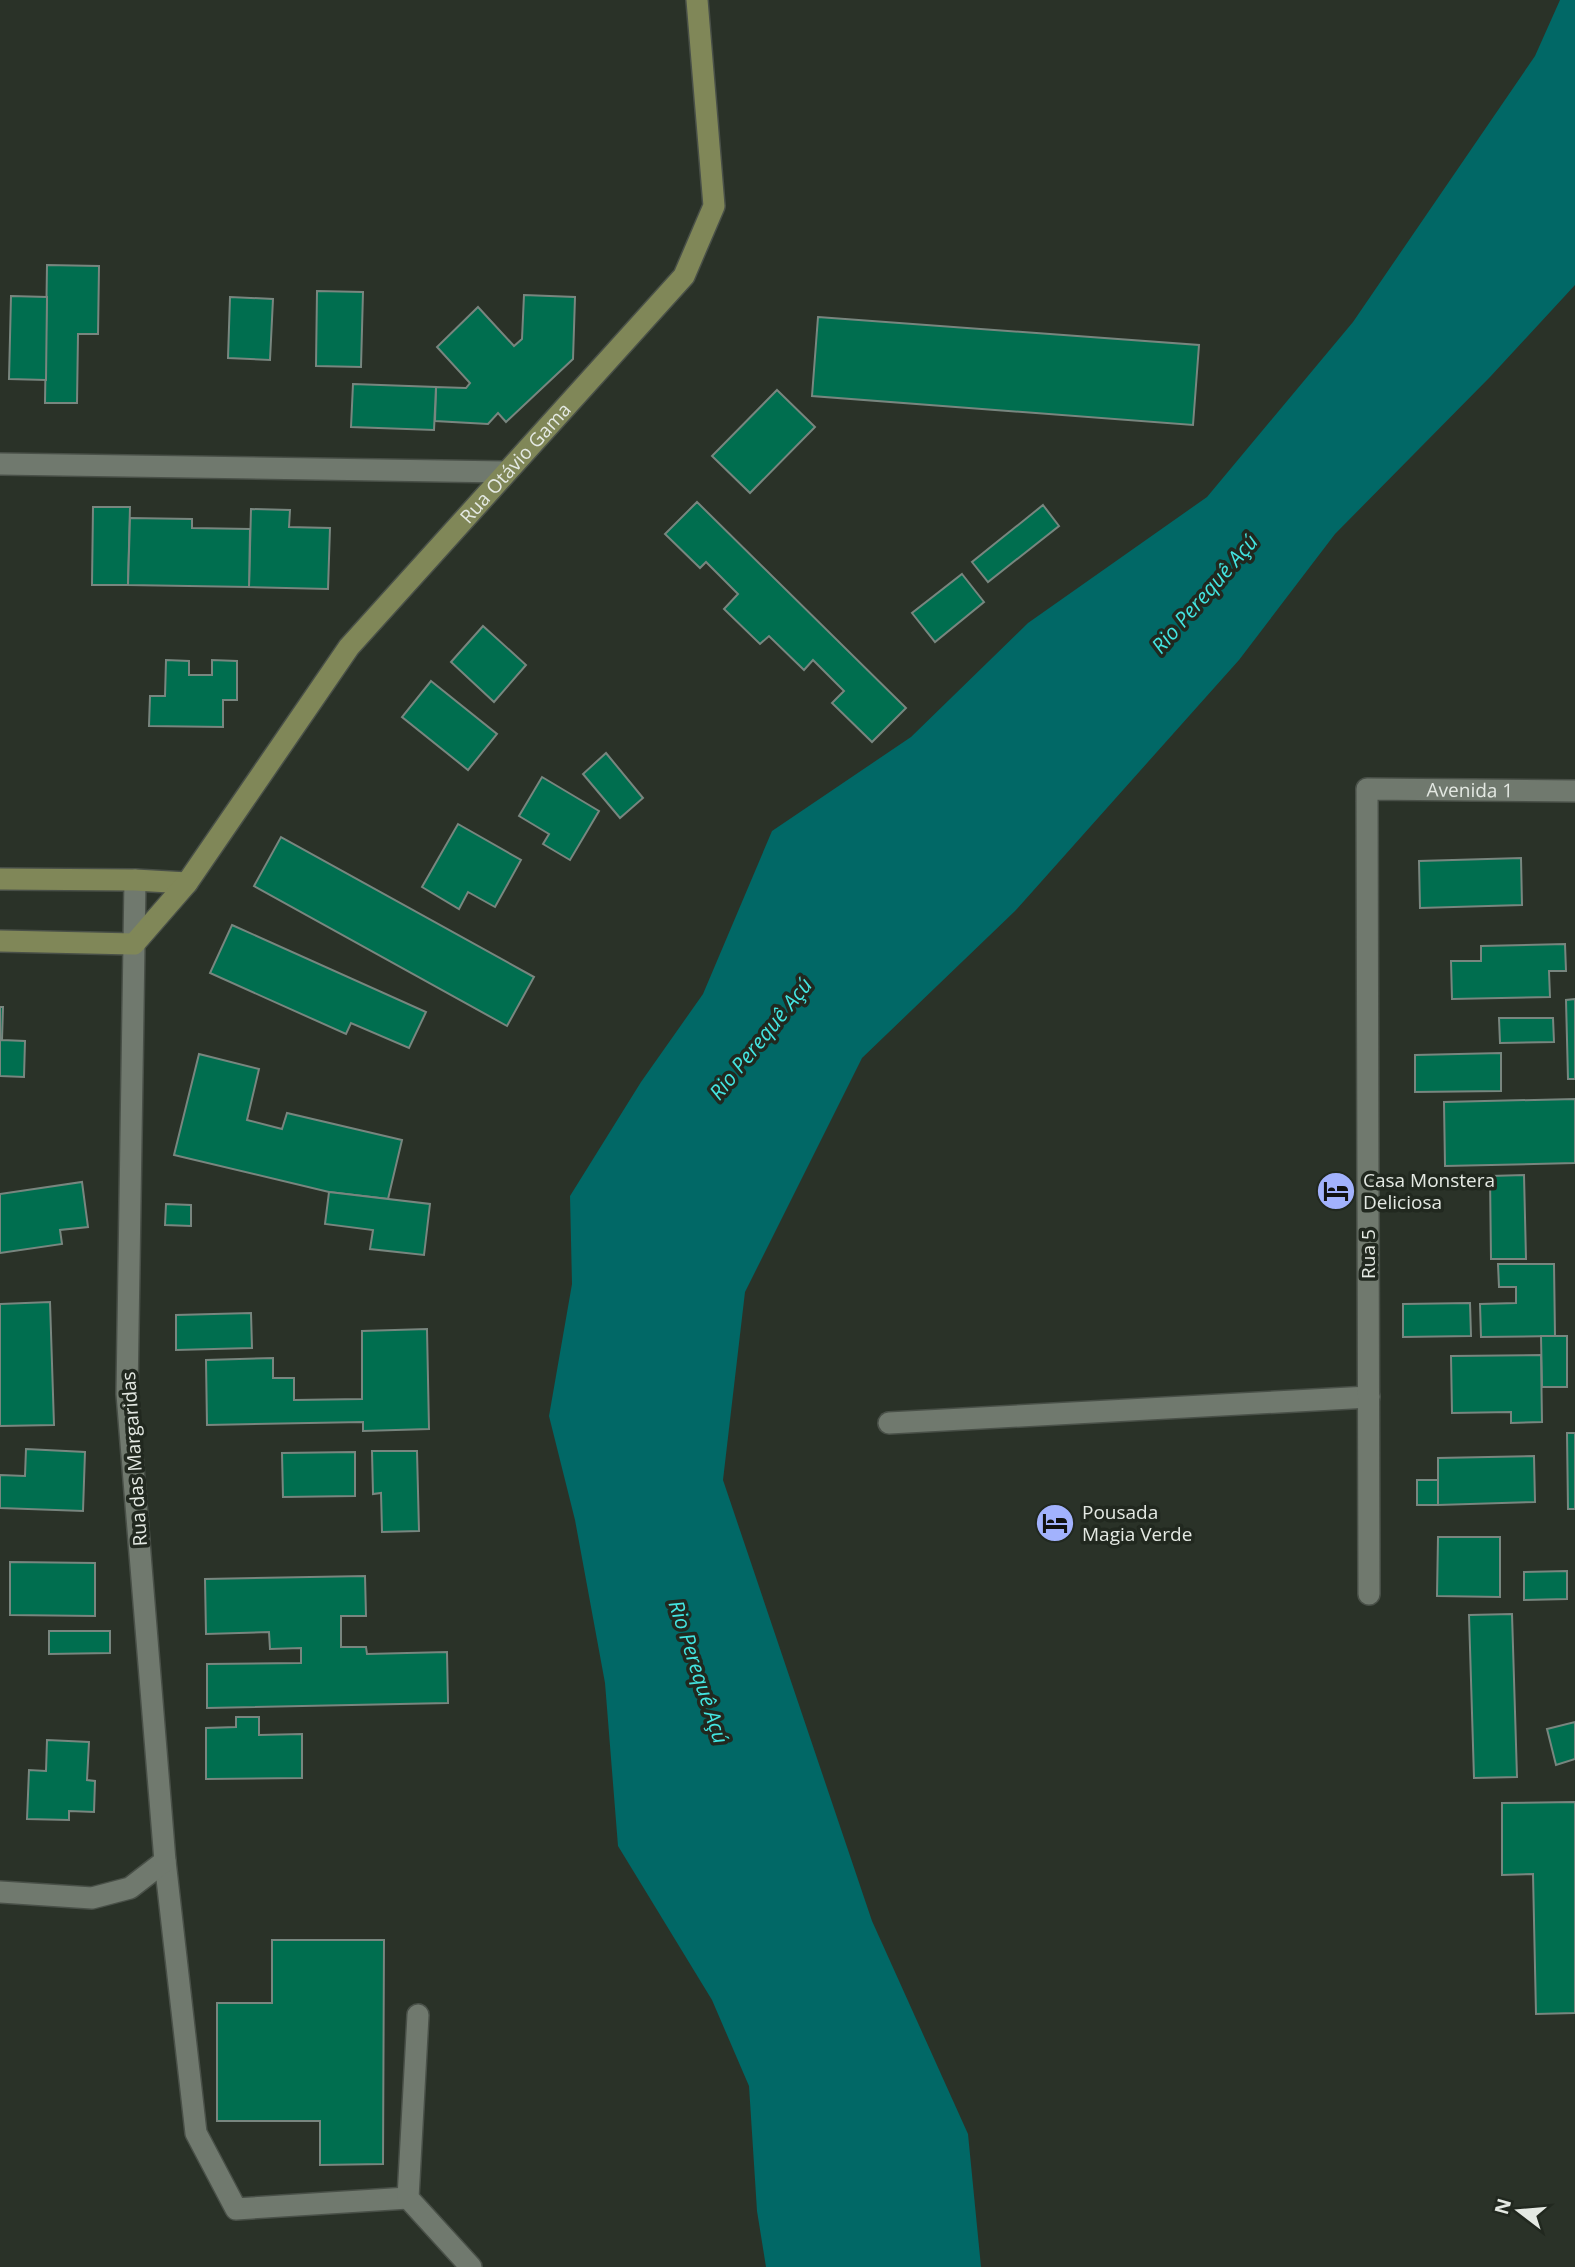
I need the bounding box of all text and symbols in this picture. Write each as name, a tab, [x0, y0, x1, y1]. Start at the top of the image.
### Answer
street label: Rua Otávio Gama	[454, 397, 576, 529]
water label: Rio Perequê Açú	[1145, 528, 1264, 659]
street label: Avenida 1	[1427, 777, 1513, 803]
water label: Rio Perequê Açú	[702, 972, 818, 1105]
place label: Casa Monstera Deliciosa	[1363, 1167, 1495, 1215]
hotel icon: Casa Monstera Deliciosa	[1315, 1170, 1357, 1212]
street label: Rua 5	[1355, 1229, 1381, 1279]
street label: Rua das Margaridas	[115, 1371, 153, 1547]
place label: Pousada Magia Verde	[1082, 1499, 1192, 1547]
hotel icon: Pousada Magia Verde	[1034, 1502, 1076, 1544]
water label: Rio Perequê Açú	[663, 1596, 735, 1747]
north arrow	[1484, 2176, 1554, 2246]
text: N	[1488, 2195, 1517, 2217]

